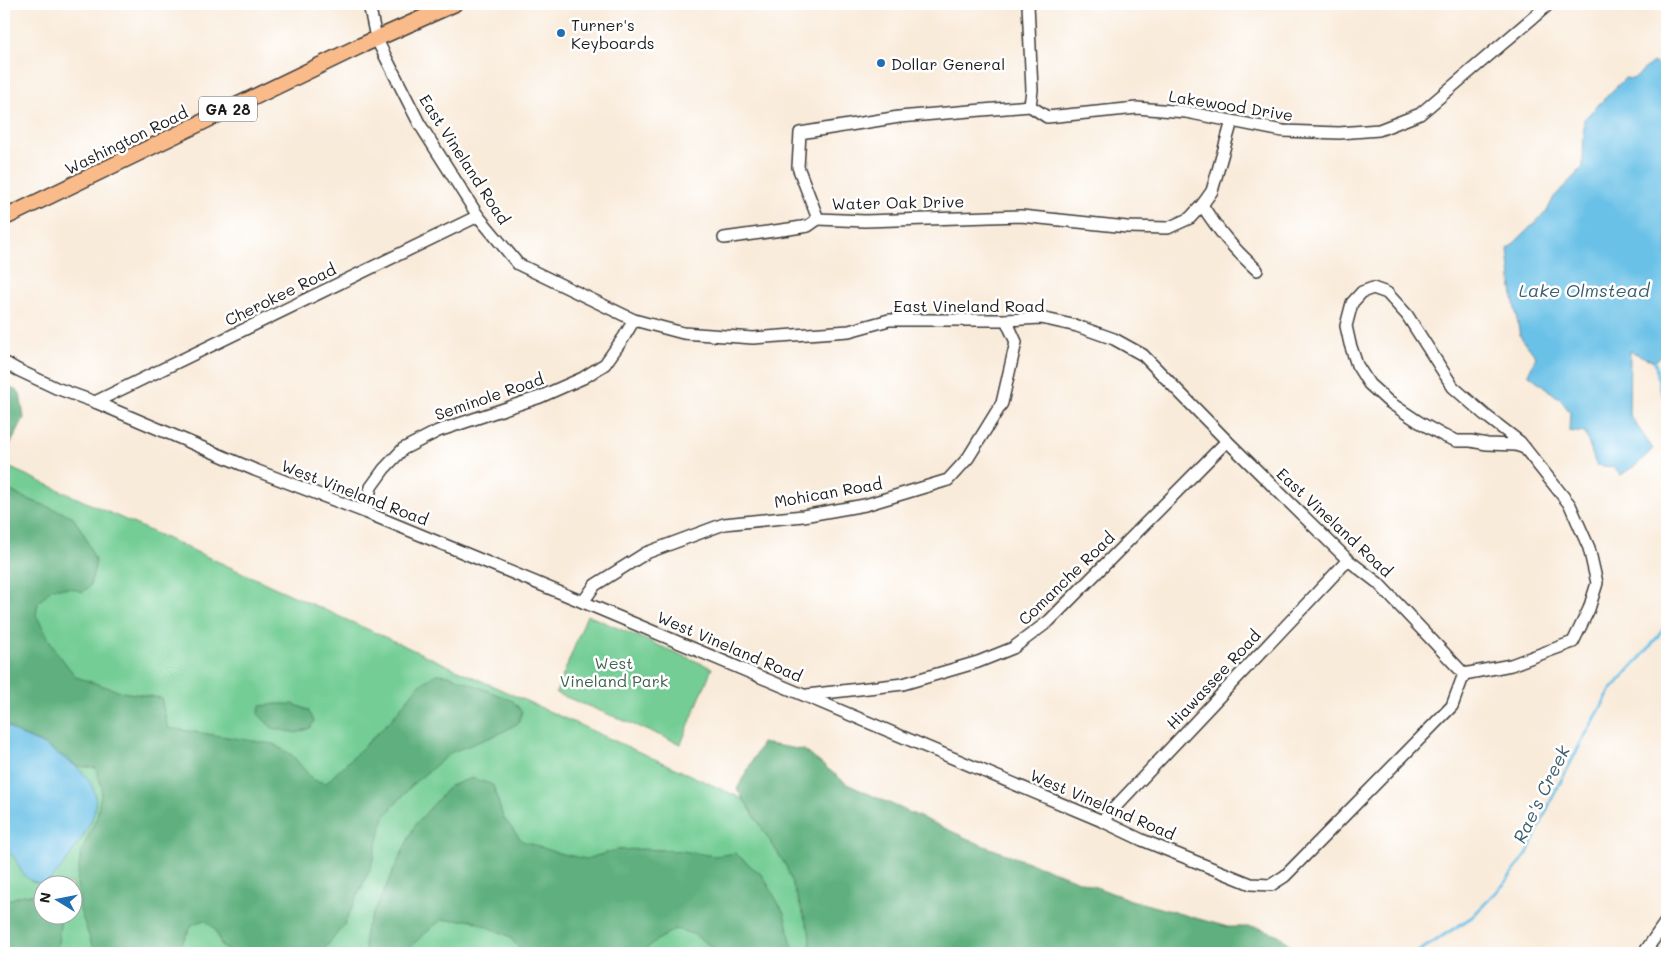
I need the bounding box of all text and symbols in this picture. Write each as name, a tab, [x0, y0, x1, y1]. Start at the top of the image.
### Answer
place label: Turner's Keyboards	[571, 14, 655, 53]
marker: Turner's Keyboards	[555, 27, 567, 39]
place label: Dollar General	[891, 53, 1005, 74]
marker: Dollar General	[875, 57, 887, 69]
street label: Lakewood Drive	[1167, 85, 1295, 125]
street label: East Vineland Road	[415, 90, 515, 228]
road number: GA 28	[199, 96, 257, 122]
street label: Washington Road	[61, 101, 191, 179]
street label: Water Oak Drive	[831, 190, 965, 214]
street label: Cherokee Road	[221, 258, 339, 330]
water label: Lake Olmstead	[1519, 278, 1651, 302]
street label: East Vineland Road	[894, 295, 1045, 316]
street label: Seminole Road	[432, 368, 546, 424]
street label: West Vineland Road	[279, 454, 431, 530]
street label: East Vineland Road	[1273, 463, 1397, 581]
street label: Mohican Road	[772, 472, 884, 512]
street label: Comanche Road	[1013, 527, 1119, 629]
street label: West Vineland Road	[654, 606, 806, 686]
street label: Hiawassee Road	[1161, 625, 1265, 733]
park label: West Vineland Park	[560, 652, 668, 691]
water label: Rae's Creek	[1507, 741, 1575, 847]
street label: West Vineland Road	[1027, 764, 1179, 844]
north arrow	[32, 874, 82, 924]
text: N	[34, 891, 55, 905]

